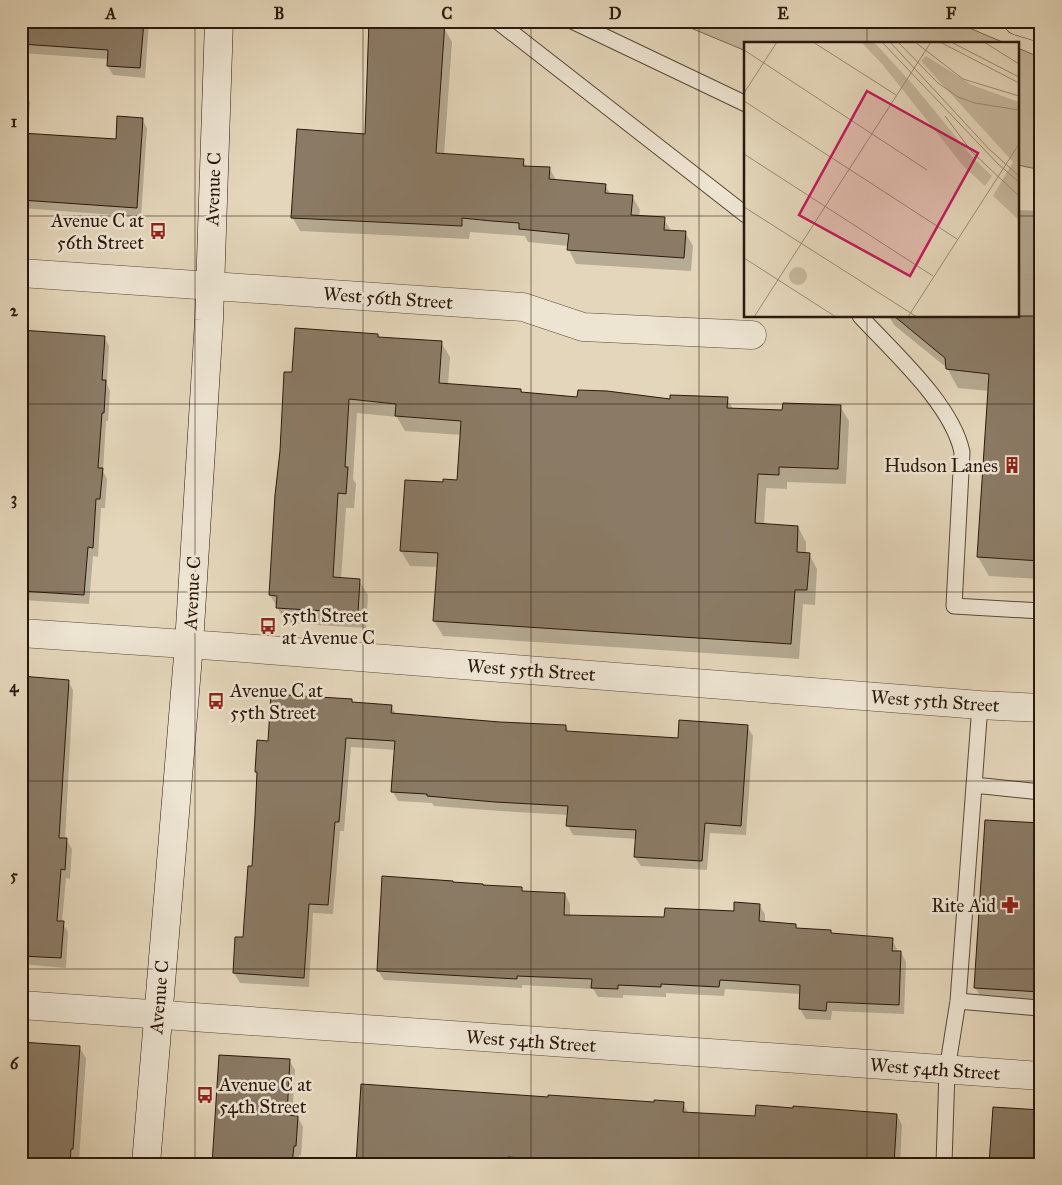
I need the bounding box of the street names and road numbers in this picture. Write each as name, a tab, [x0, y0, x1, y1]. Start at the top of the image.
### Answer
street label: Avenue C	[200, 152, 226, 227]
street label: West 56th Street	[322, 282, 454, 314]
street label: Avenue C	[179, 555, 205, 632]
street label: West 55th Street	[466, 654, 597, 686]
street label: West 55th Street	[870, 685, 1001, 717]
street label: Avenue C	[144, 959, 174, 1036]
street label: West 54th Street	[465, 1025, 597, 1057]
street label: West 54th Street	[869, 1053, 1001, 1085]

